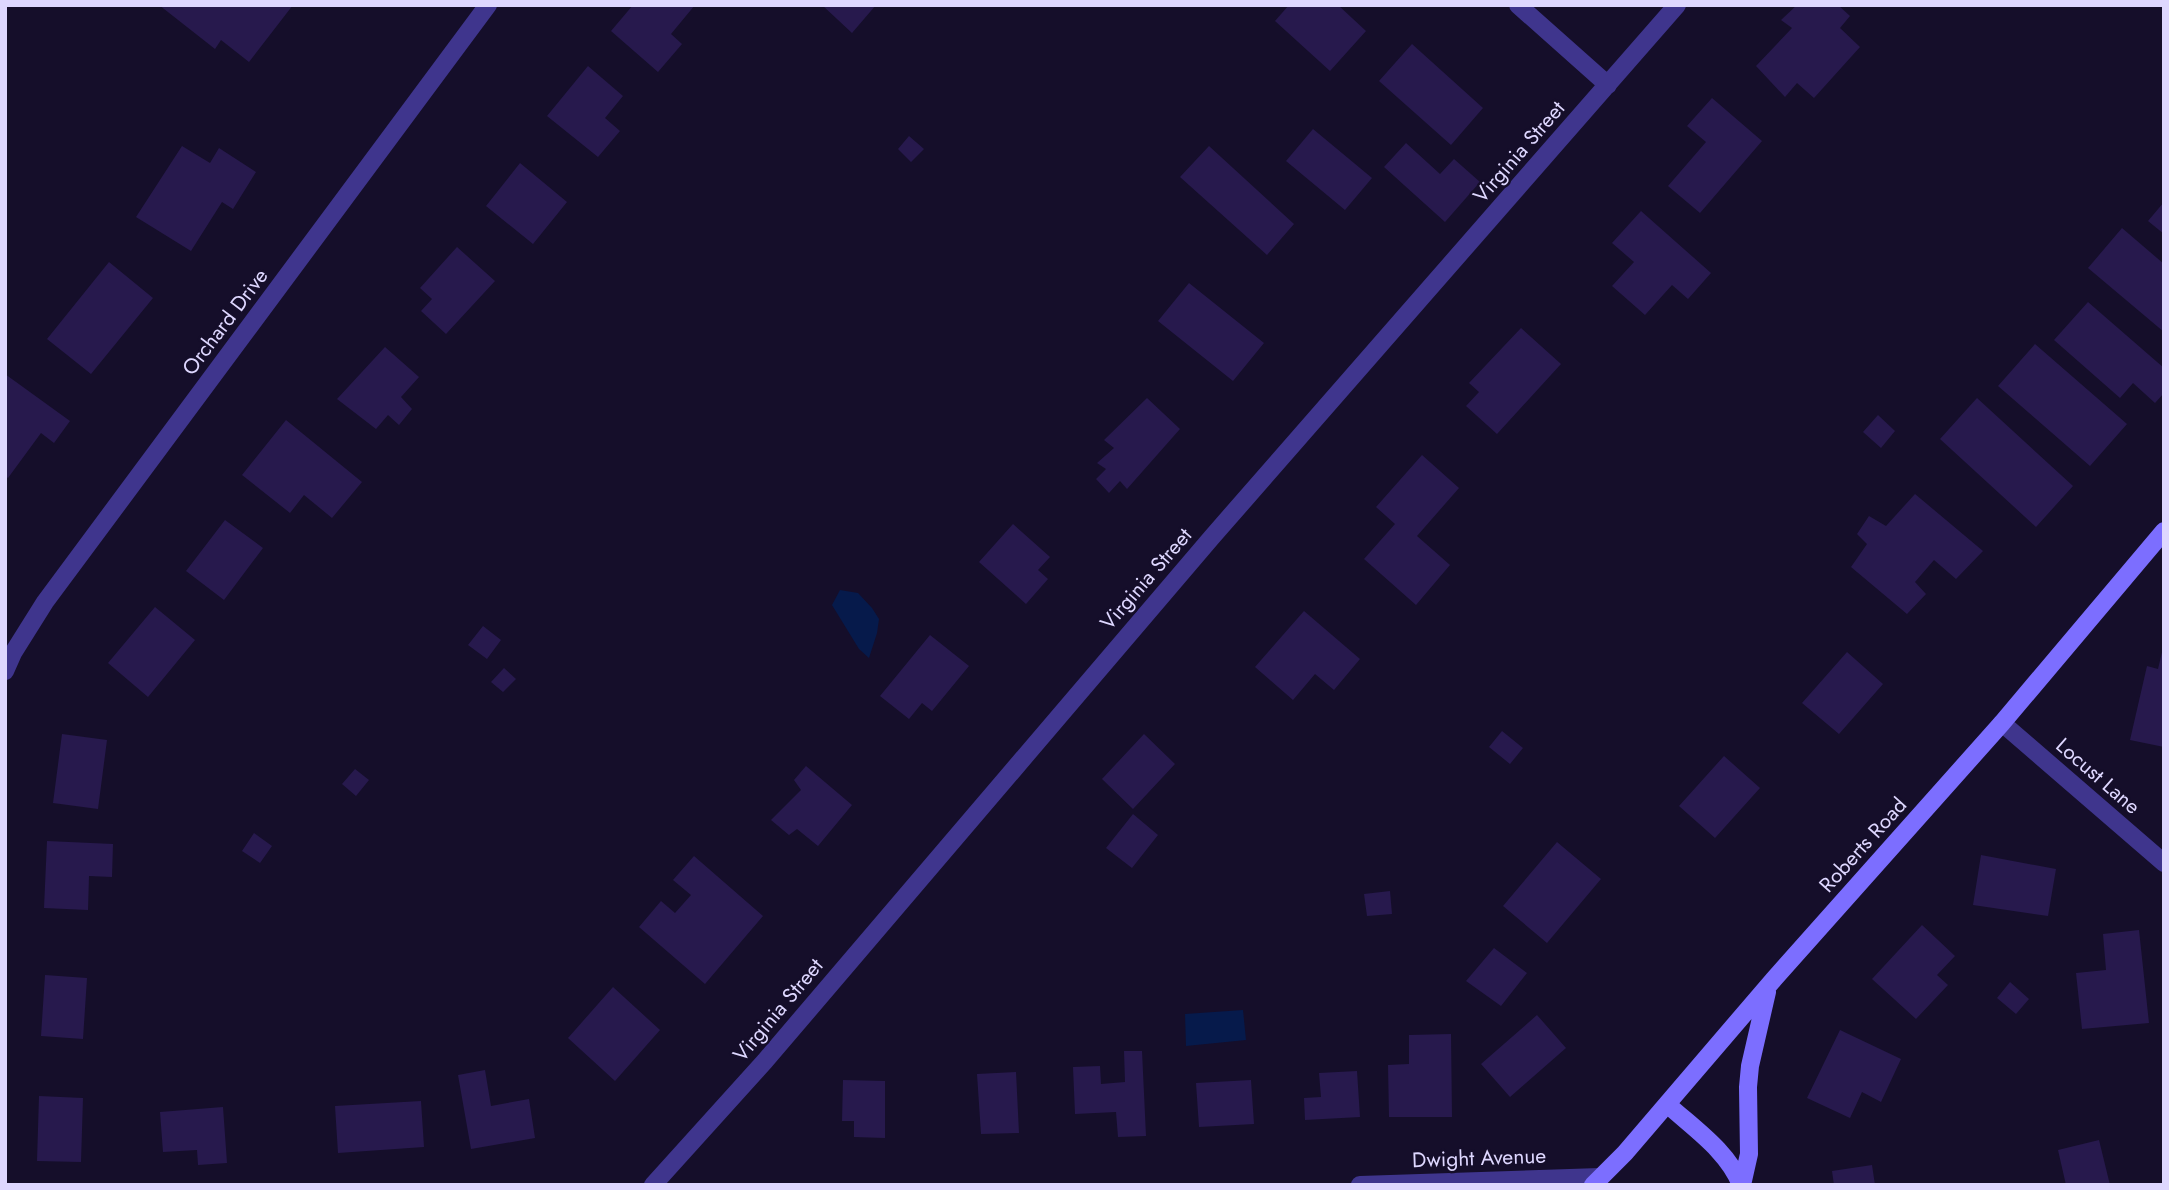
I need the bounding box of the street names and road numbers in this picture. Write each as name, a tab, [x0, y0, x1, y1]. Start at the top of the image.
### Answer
street label: Virginia Street	[1466, 94, 1572, 210]
street label: Orchard Drive	[175, 262, 275, 382]
street label: Virginia Street	[1093, 521, 1199, 637]
street label: Locust Lane	[2049, 731, 2147, 821]
street label: Roberts Road	[1812, 791, 1914, 899]
street label: Virginia Street	[726, 952, 830, 1068]
street label: Dwight Avenue	[1411, 1141, 1547, 1175]

